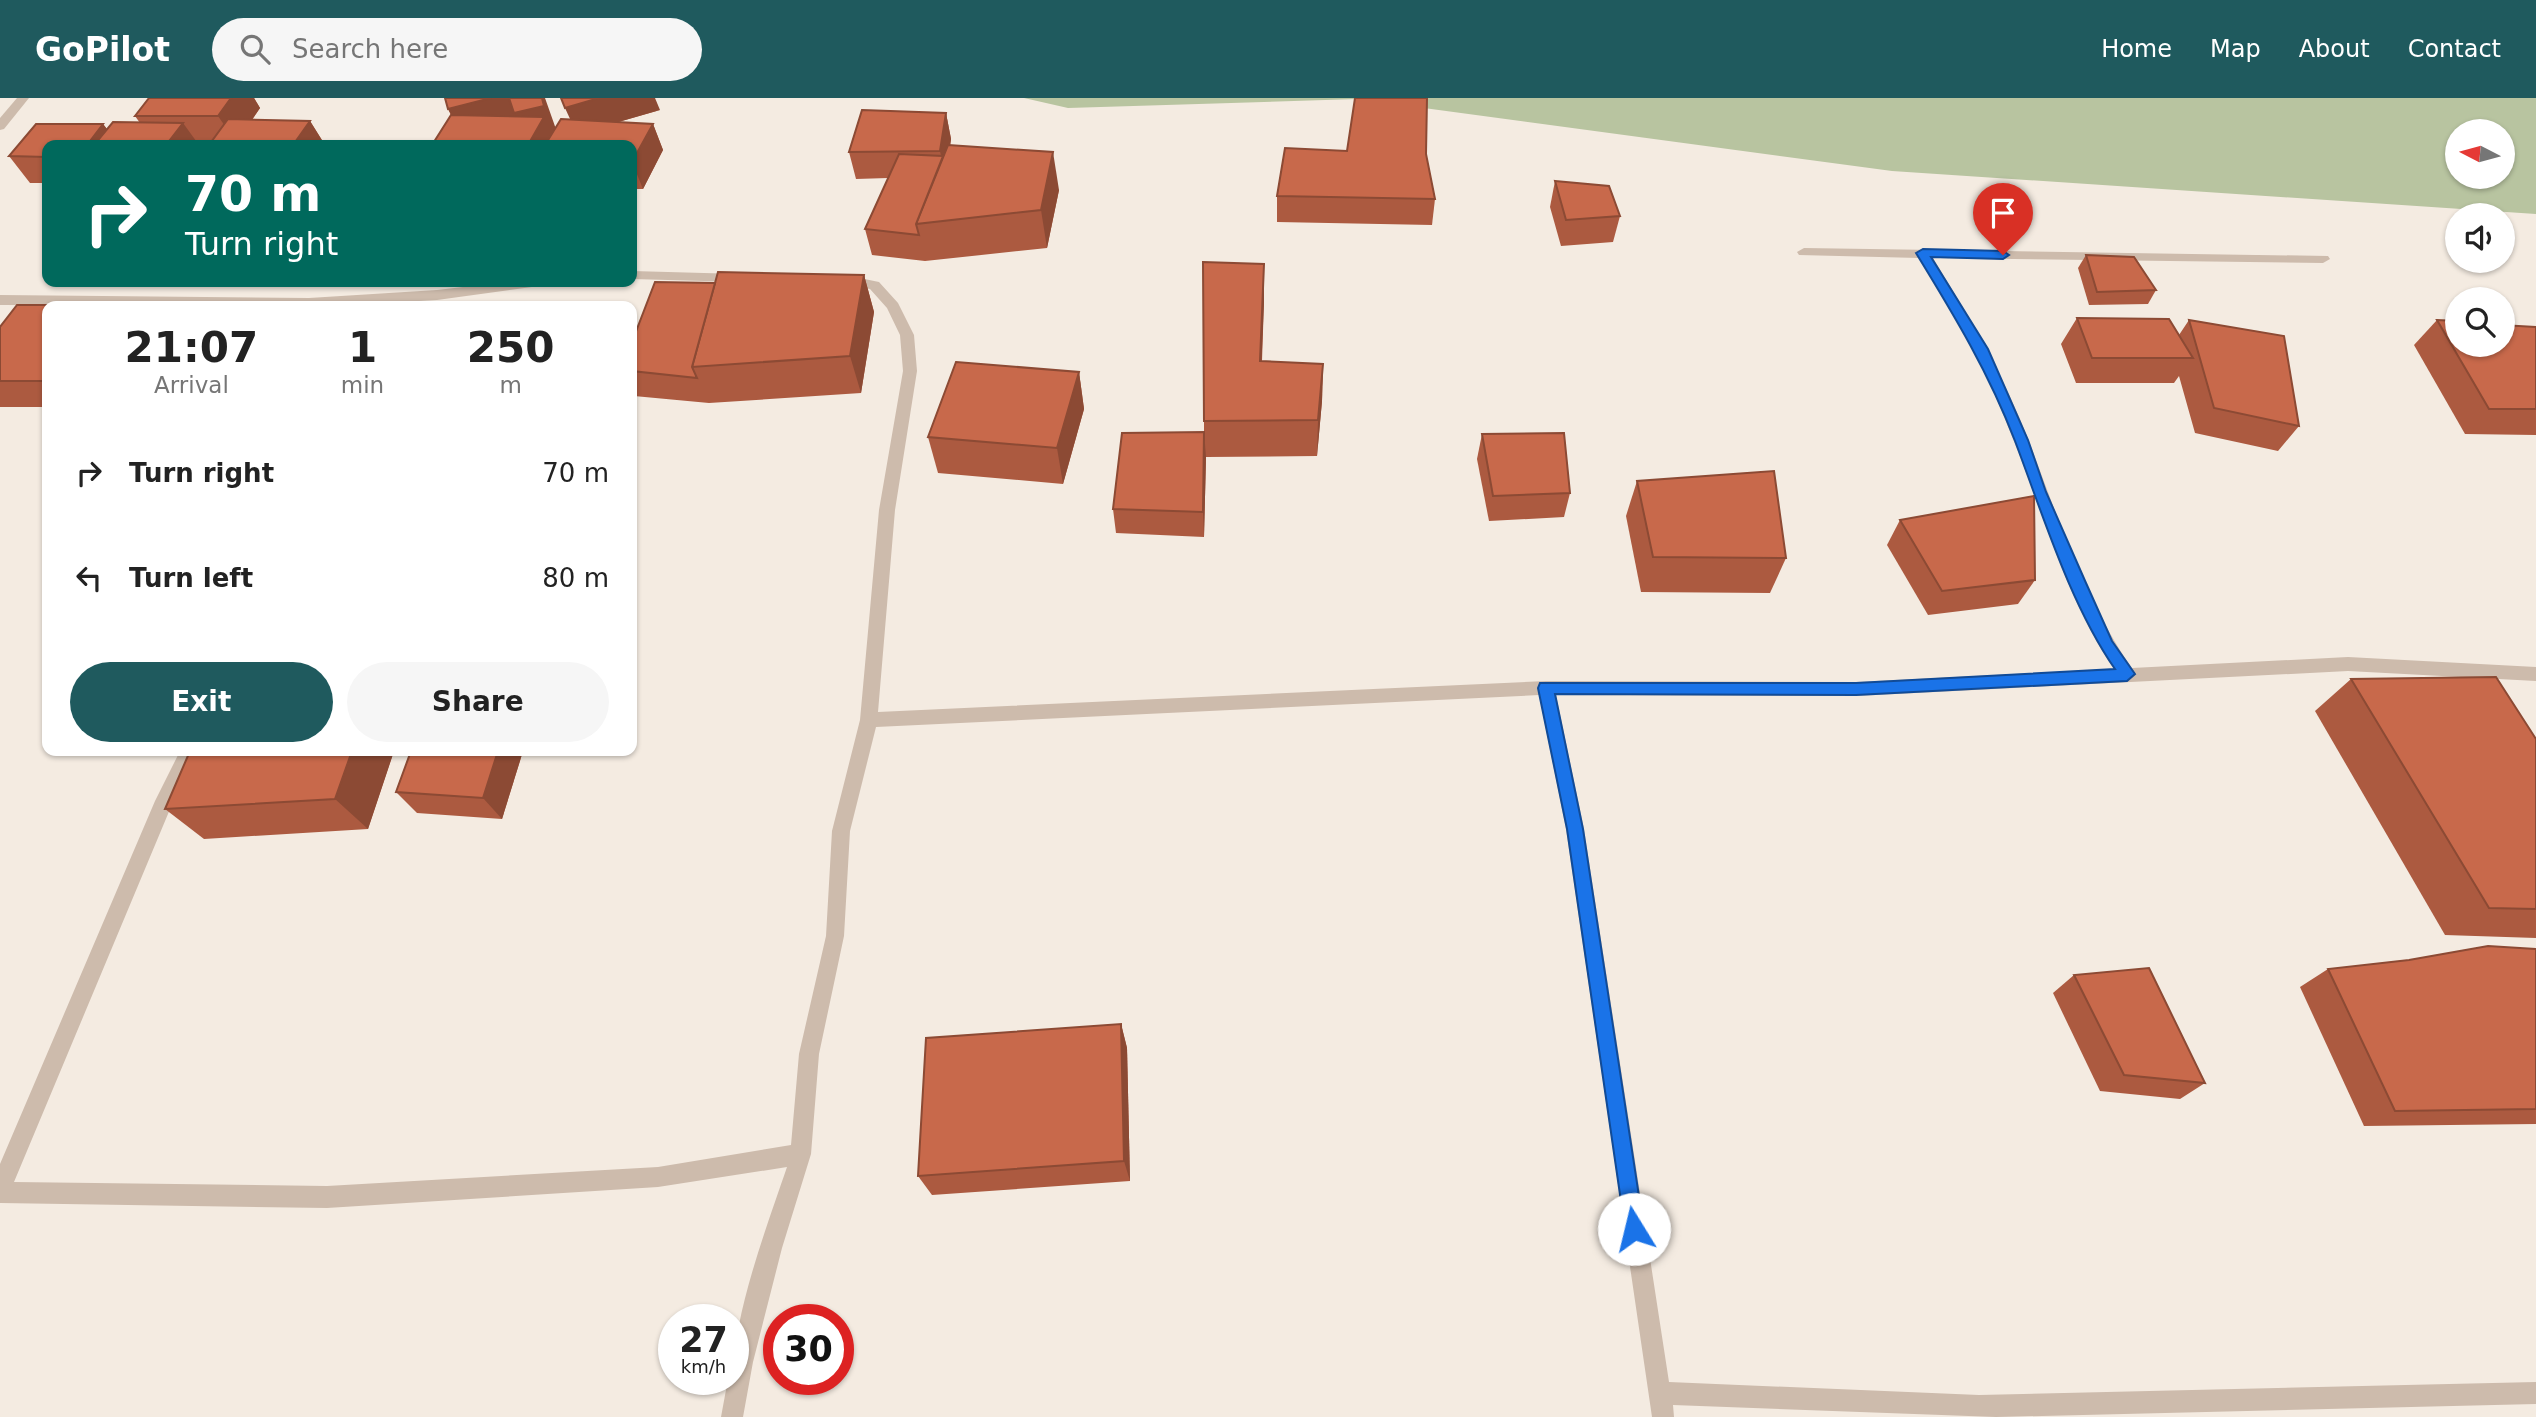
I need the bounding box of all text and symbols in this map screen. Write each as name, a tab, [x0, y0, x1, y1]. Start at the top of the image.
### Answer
search box	[212, 18, 702, 81]
text: GoPilot	[35, 30, 170, 69]
icon: search	[236, 30, 274, 68]
text: Search here	[292, 34, 448, 64]
text: Home	[2101, 35, 2172, 63]
text: Map	[2210, 35, 2261, 63]
text: About	[2299, 35, 2370, 63]
text: Contact	[2408, 35, 2501, 63]
north arrow	[2445, 119, 2515, 189]
map controls	[2445, 119, 2515, 357]
text: 70 m	[185, 166, 321, 223]
icon: right	[70, 168, 161, 259]
pin	[1973, 183, 2033, 255]
icon: arrive	[1984, 194, 2022, 232]
button: sound	[2445, 203, 2515, 273]
text: Turn right	[185, 225, 338, 263]
button: search	[2445, 287, 2515, 357]
text: 21:07	[125, 323, 258, 372]
text: 1	[348, 323, 377, 372]
text: 250	[467, 323, 554, 372]
text: Arrival	[154, 372, 229, 398]
text: min	[341, 372, 384, 398]
text: m	[499, 372, 522, 398]
icon: right	[70, 454, 108, 492]
text: Turn right	[129, 458, 274, 488]
text: 70 m	[542, 458, 609, 488]
icon: left	[70, 559, 108, 597]
text: Turn left	[129, 563, 253, 593]
text: 80 m	[542, 563, 609, 593]
button: Exit	[70, 662, 333, 742]
button: Share	[347, 662, 609, 742]
position arrow	[1597, 1192, 1671, 1266]
speed limit sign: 30	[763, 1304, 854, 1395]
text: 27	[679, 1320, 728, 1360]
text: km/h	[681, 1356, 726, 1377]

